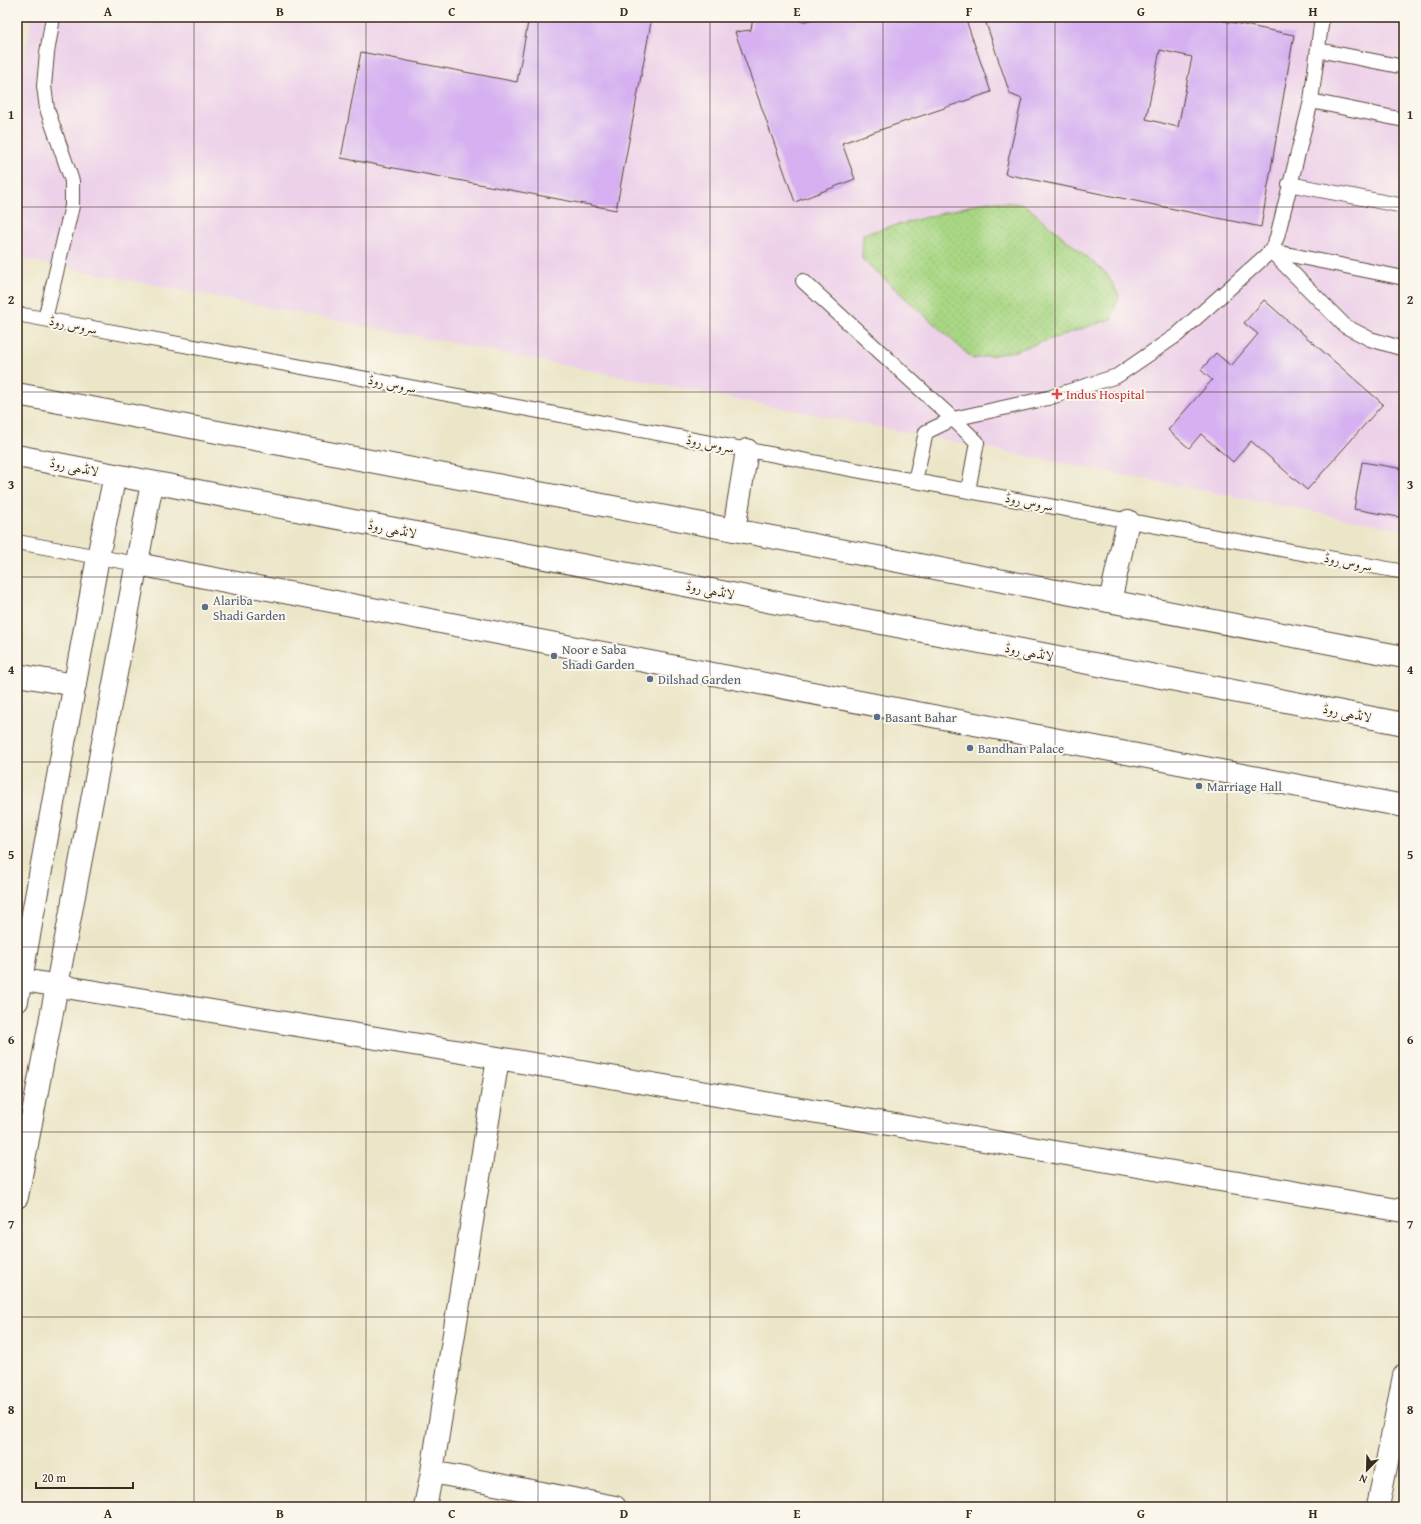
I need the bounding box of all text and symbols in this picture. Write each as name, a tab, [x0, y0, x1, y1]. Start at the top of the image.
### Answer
text: A	[104, 2, 113, 21]
text: B	[276, 2, 284, 21]
text: C	[448, 2, 456, 21]
text: D	[620, 2, 628, 21]
text: E	[794, 2, 801, 21]
text: F	[966, 2, 973, 21]
text: G	[1137, 2, 1145, 21]
text: H	[1308, 2, 1318, 21]
text: 1	[8, 105, 14, 124]
text: 1	[1407, 105, 1413, 124]
text: 2	[8, 290, 15, 309]
text: 2	[1407, 290, 1414, 309]
street label: سروس روڈ	[47, 311, 99, 339]
street label: سروس روڈ	[366, 370, 418, 398]
place label: Indus Hospital	[1066, 385, 1145, 404]
marker: Indus Hospital	[1051, 388, 1063, 400]
street label: سروس روڈ	[684, 430, 736, 458]
street label: لانڈھی روڈ	[48, 453, 100, 481]
text: 3	[8, 475, 14, 494]
text: 3	[1407, 475, 1413, 494]
street label: سروس روڈ	[1003, 488, 1055, 516]
street label: لانڈھی روڈ	[366, 515, 418, 543]
street label: سروس روڈ	[1322, 548, 1374, 576]
street label: لانڈھی روڈ	[684, 576, 736, 604]
place label: Alariba Shadi Garden	[213, 591, 286, 625]
marker: Alariba Shadi Garden	[200, 602, 210, 612]
street label: لانڈھی روڈ	[1003, 638, 1055, 666]
place label: Noor e Saba Shadi Garden	[562, 640, 635, 674]
marker: Noor e Saba Shadi Garden	[549, 651, 559, 661]
text: 4	[8, 660, 15, 679]
text: 4	[1407, 660, 1414, 679]
place label: Dilshad Garden	[658, 670, 742, 689]
marker: Dilshad Garden	[645, 674, 655, 684]
street label: لانڈھی روڈ	[1321, 699, 1373, 727]
place label: Basant Bahar	[885, 708, 958, 727]
marker: Basant Bahar	[872, 712, 882, 722]
place label: Bandhan Palace	[978, 739, 1064, 758]
marker: Bandhan Palace	[965, 743, 975, 753]
place label: Marriage Hall	[1207, 777, 1282, 796]
marker: Marriage Hall	[1194, 781, 1204, 791]
text: 5	[8, 845, 15, 864]
text: 5	[1407, 845, 1414, 864]
text: 6	[8, 1030, 15, 1049]
text: 6	[1407, 1030, 1414, 1049]
text: 7	[8, 1215, 15, 1234]
text: 7	[1407, 1215, 1414, 1234]
text: 8	[8, 1400, 15, 1419]
text: 8	[1407, 1400, 1414, 1419]
north arrow	[1347, 1450, 1387, 1490]
scale bar	[36, 1464, 133, 1490]
text: 20 m	[42, 1469, 66, 1486]
text: N	[1356, 1470, 1370, 1488]
text: A	[104, 1504, 113, 1523]
text: B	[276, 1504, 284, 1523]
text: C	[448, 1504, 456, 1523]
text: D	[620, 1504, 628, 1523]
text: E	[794, 1504, 801, 1523]
text: F	[966, 1504, 973, 1523]
text: G	[1137, 1504, 1145, 1523]
text: H	[1308, 1504, 1318, 1523]

